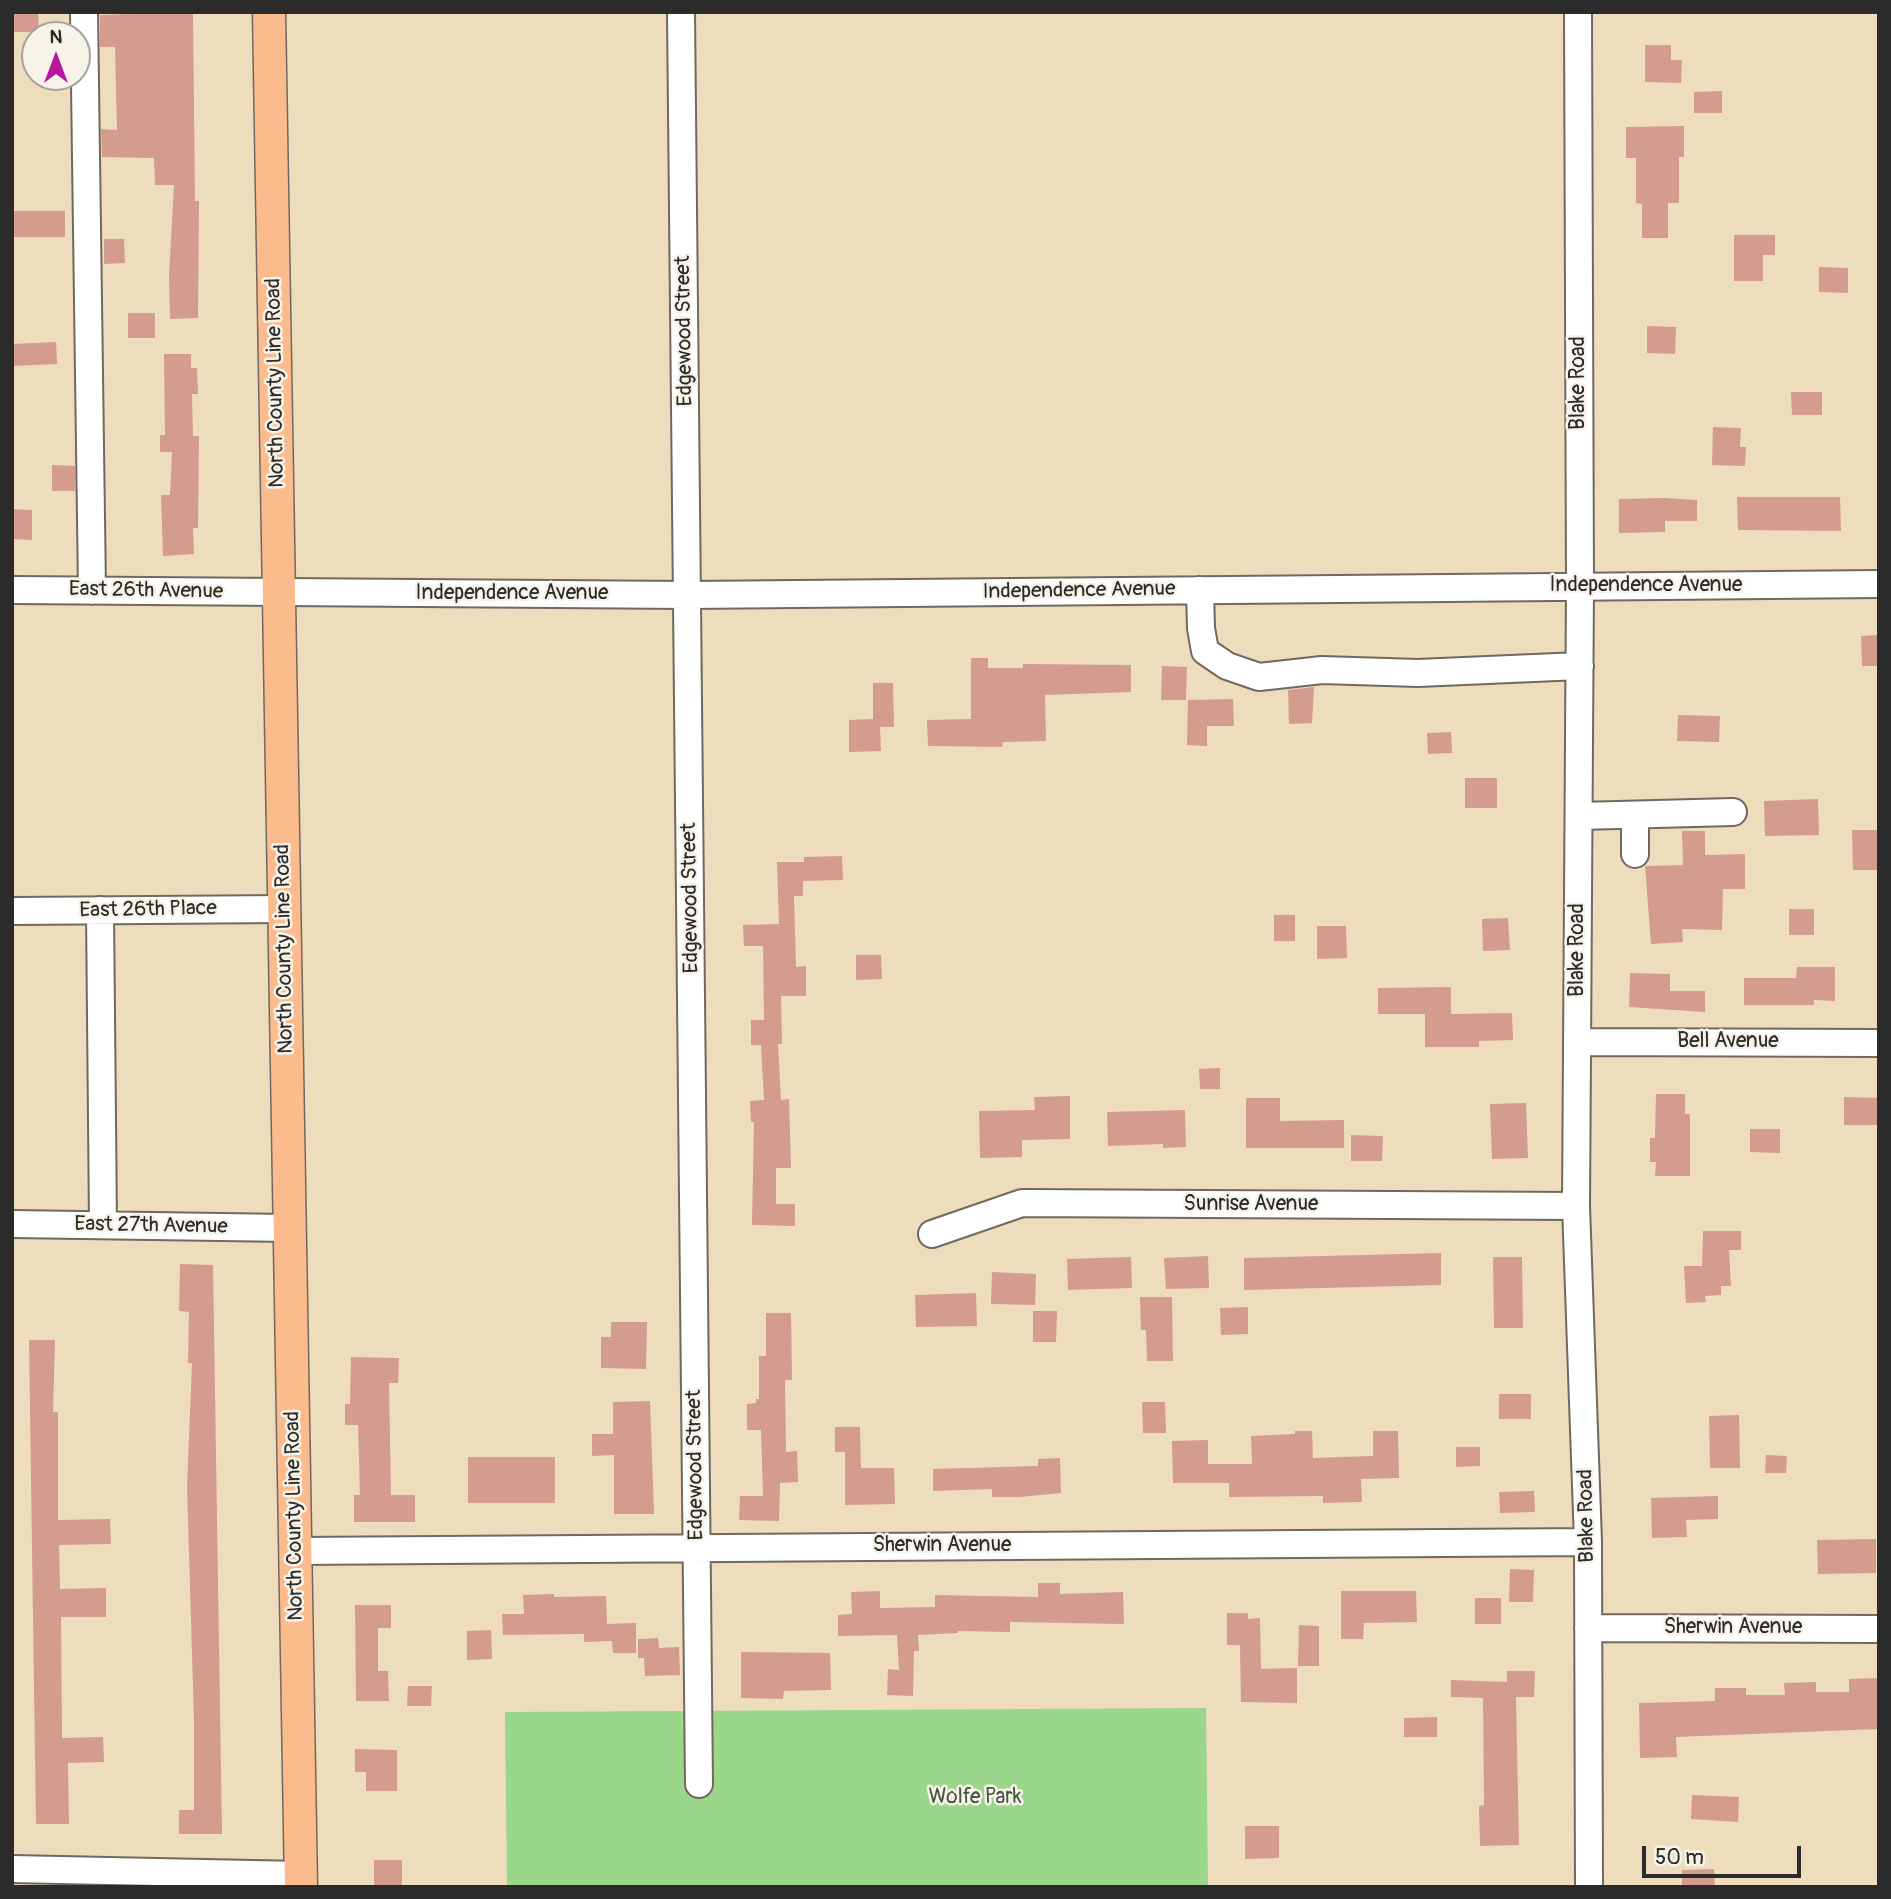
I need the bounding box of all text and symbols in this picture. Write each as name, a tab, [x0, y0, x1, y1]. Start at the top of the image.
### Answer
north arrow	[21, 21, 91, 91]
text: N	[50, 25, 62, 49]
street label: Edgewood Street	[671, 256, 699, 406]
street label: North County Line Road	[262, 278, 290, 488]
street label: Blake Road	[1566, 336, 1592, 430]
street label: Independence Avenue	[1550, 573, 1742, 599]
street label: East 26th Avenue	[69, 577, 223, 605]
street label: Independence Avenue	[982, 577, 1176, 605]
street label: Independence Avenue	[416, 581, 608, 607]
street label: Edgewood Street	[677, 823, 705, 973]
street label: North County Line Road	[271, 844, 299, 1054]
street label: East 26th Place	[79, 896, 217, 924]
street label: Blake Road	[1565, 903, 1591, 997]
street label: Bell Avenue	[1677, 1029, 1779, 1055]
street label: Sunrise Avenue	[1184, 1192, 1318, 1218]
street label: East 27th Avenue	[74, 1212, 228, 1240]
street label: Edgewood Street	[682, 1390, 710, 1540]
street label: North County Line Road	[281, 1411, 309, 1621]
street label: Blake Road	[1574, 1469, 1600, 1563]
street label: Sherwin Avenue	[873, 1533, 1011, 1559]
street label: Sherwin Avenue	[1664, 1615, 1802, 1641]
park label: Wolfe Park	[928, 1785, 1022, 1811]
scale bar	[1646, 1832, 1805, 1876]
text: 50 m	[1655, 1844, 1704, 1871]

